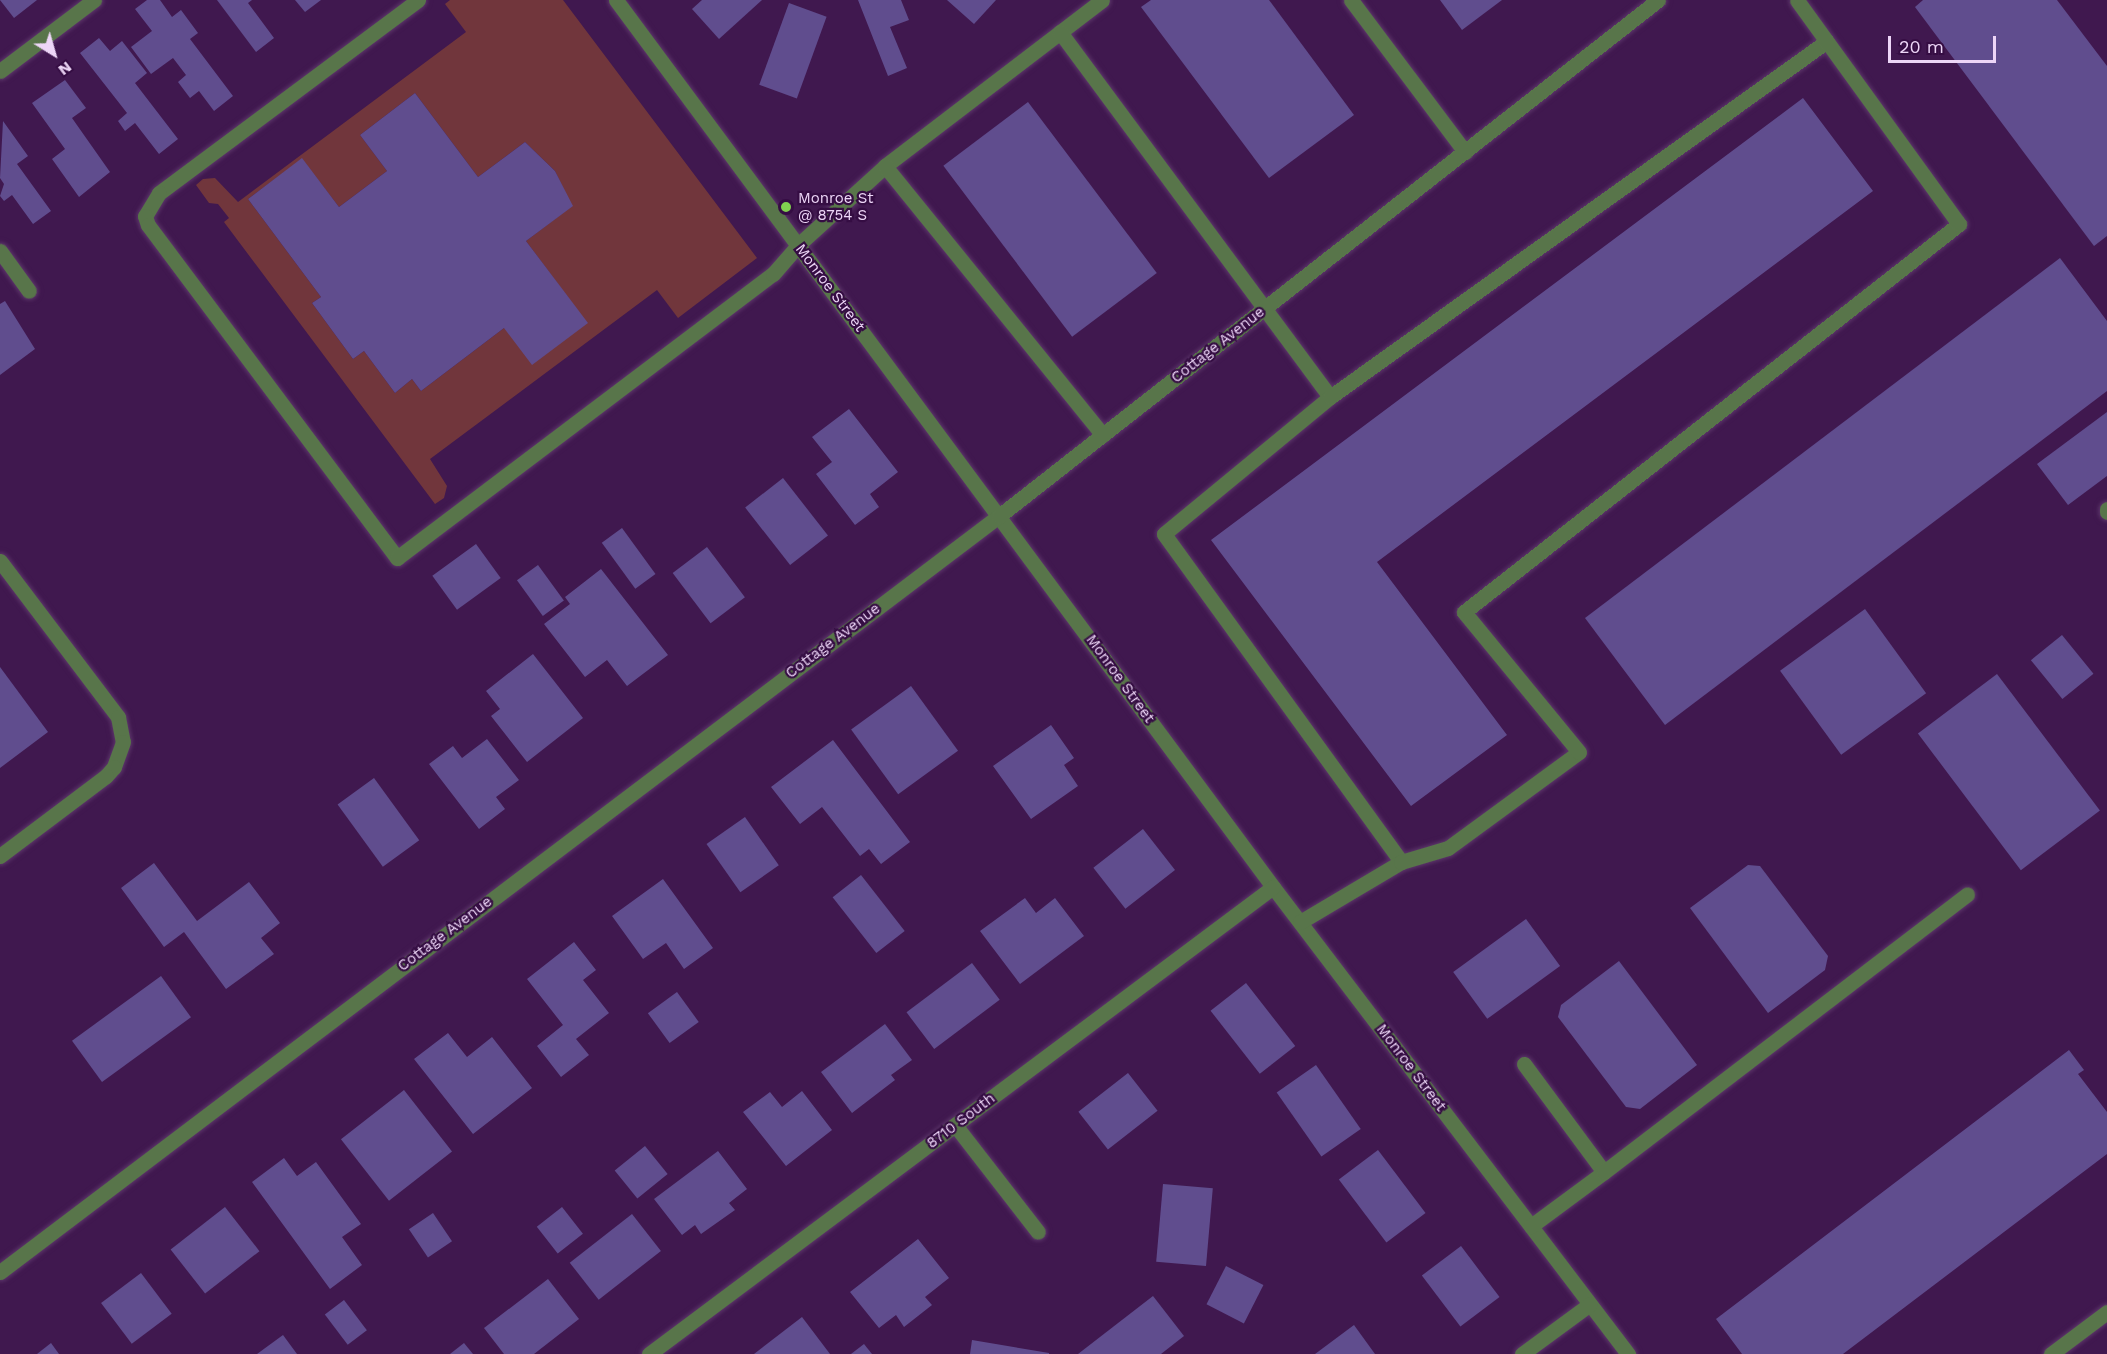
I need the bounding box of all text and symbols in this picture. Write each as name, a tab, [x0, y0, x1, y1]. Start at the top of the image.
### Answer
north arrow	[24, 24, 84, 84]
scale bar	[1891, 24, 1999, 62]
text: 20 m	[1899, 36, 1944, 57]
text: N	[55, 58, 76, 80]
place label: Monroe St @ 8754 S	[798, 189, 874, 224]
marker: Monroe St @ 8754 S	[779, 200, 793, 214]
street label: Monroe Street	[791, 241, 869, 335]
street label: Cottage Avenue	[1168, 303, 1268, 387]
street label: Cottage Avenue	[782, 599, 884, 683]
street label: Monroe Street	[1082, 631, 1158, 727]
street label: Cottage Avenue	[394, 892, 496, 976]
street label: Monroe Street	[1372, 1021, 1450, 1115]
street label: 8710 South	[923, 1090, 999, 1152]

